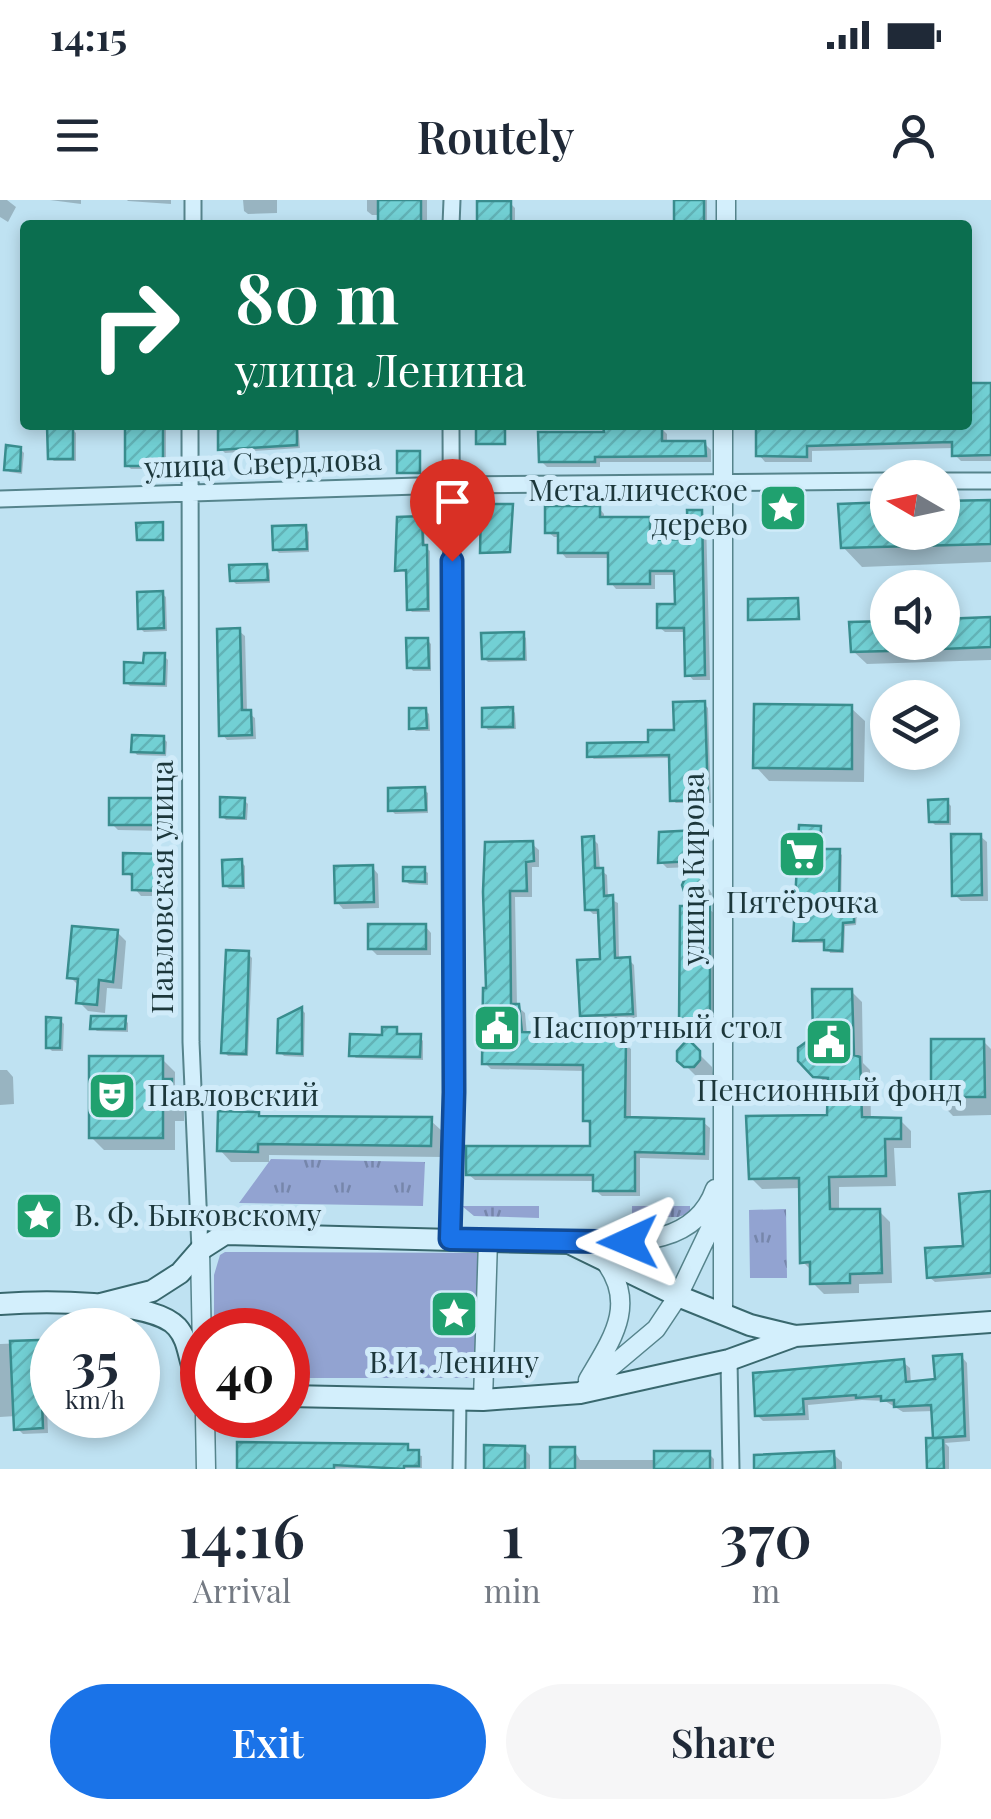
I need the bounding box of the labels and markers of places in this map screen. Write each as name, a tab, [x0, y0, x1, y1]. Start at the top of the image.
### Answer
pin	[410, 459, 495, 562]
place label: Металлическое дерево	[528, 469, 748, 543]
place icon: Металлическое дерево	[757, 482, 809, 534]
supermarket icon: Пятёрочка	[776, 828, 828, 880]
place label: Пятёрочка	[726, 881, 878, 921]
public building icon: Паспортный стол	[471, 1002, 523, 1054]
place label: Паспортный стол	[532, 1006, 783, 1046]
public building icon: Пенсионный фонд	[803, 1016, 855, 1068]
place label: Пенсионный фонд	[696, 1069, 962, 1109]
theatre icon: Павловский	[86, 1070, 138, 1122]
place label: Павловский	[147, 1074, 319, 1114]
place icon: В. Ф. Быковскому	[13, 1190, 65, 1242]
place label: В. Ф. Быковскому	[74, 1194, 322, 1234]
place icon: В.И. Ленину	[428, 1288, 480, 1340]
place label: В.И. Ленину	[369, 1341, 539, 1381]

